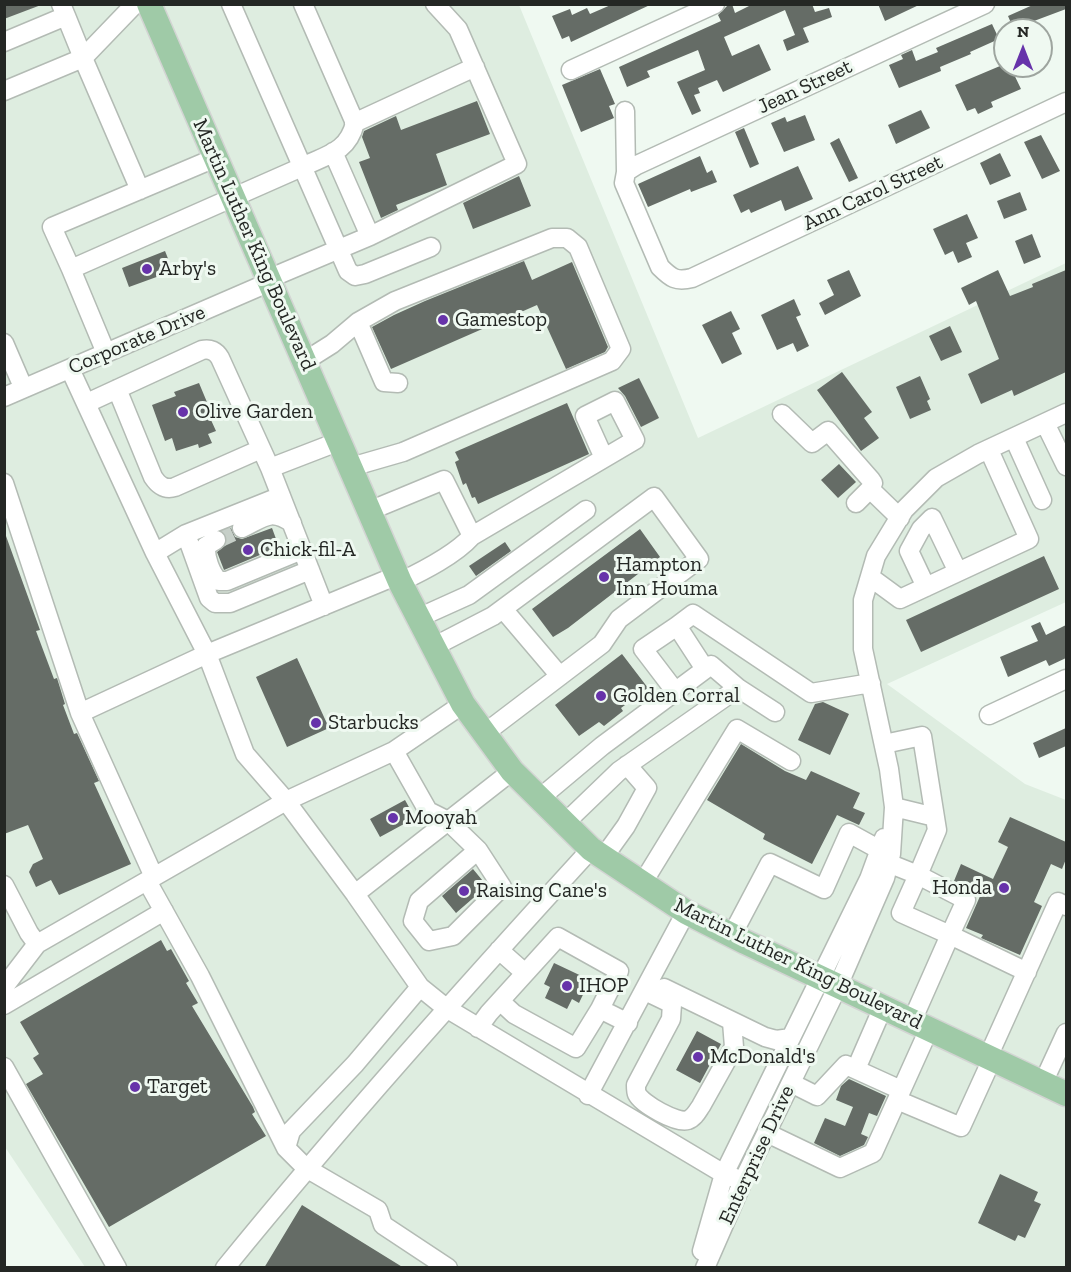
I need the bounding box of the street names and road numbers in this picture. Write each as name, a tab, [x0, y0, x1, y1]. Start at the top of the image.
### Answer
street label: Jean Street	[754, 54, 856, 120]
street label: Martin Luther King Boulevard	[187, 115, 321, 375]
street label: Ann Carol Street	[799, 150, 947, 236]
street label: Corporate Drive	[65, 300, 209, 380]
street label: Martin Luther King Boulevard	[670, 893, 926, 1035]
street label: Enterprise Drive	[714, 1082, 800, 1228]

